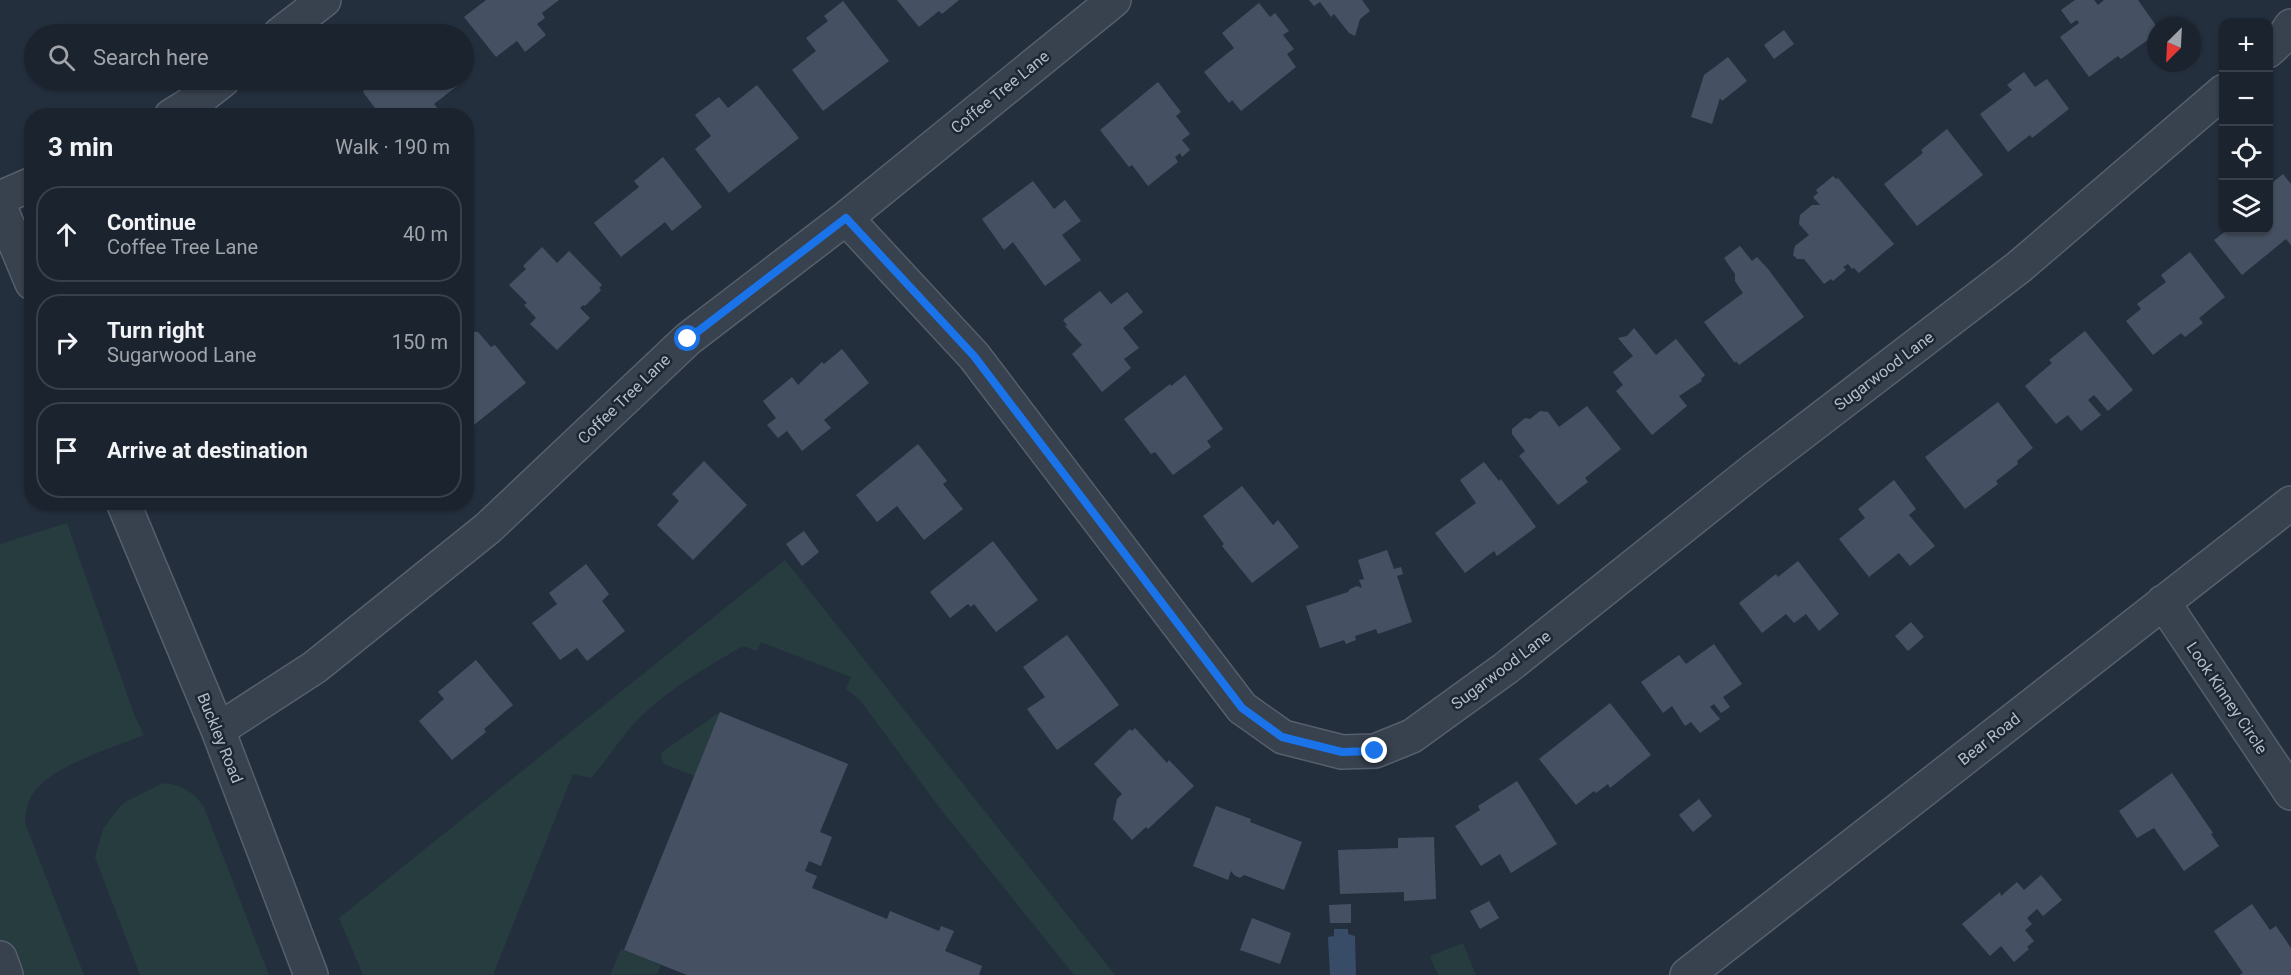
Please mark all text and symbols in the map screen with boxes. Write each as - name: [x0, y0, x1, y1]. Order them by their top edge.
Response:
- north arrow: [2147, 18, 2201, 72]
- map controls: [2219, 18, 2273, 234]
- button: +: [2219, 18, 2273, 72]
- search box: [24, 24, 474, 90]
- icon: search: [45, 41, 78, 74]
- text: Search here: [93, 45, 209, 70]
- street label: Coffee Tree Lane: [947, 47, 1053, 137]
- button: −: [2219, 72, 2273, 126]
- button: locate: [2219, 126, 2273, 180]
- text: 3 min: [48, 132, 113, 162]
- text: Walk · 190 m: [335, 135, 450, 159]
- button: layers: [2219, 180, 2273, 234]
- text: Continue: [107, 210, 196, 235]
- icon: ahead: [50, 218, 83, 251]
- text: 40 m: [403, 222, 448, 246]
- text: Coffee Tree Lane: [107, 235, 258, 259]
- text: Turn right: [107, 318, 204, 343]
- route start: [674, 325, 700, 351]
- icon: right: [50, 326, 83, 359]
- street label: Sugarwood Lane: [1831, 327, 1937, 415]
- text: 150 m: [392, 330, 448, 354]
- text: Sugarwood Lane: [107, 343, 256, 367]
- street label: Coffee Tree Lane: [574, 350, 674, 448]
- icon: arrive: [50, 434, 83, 467]
- text: Arrive at destination: [107, 438, 308, 463]
- street label: Sugarwood Lane: [1448, 626, 1554, 714]
- street label: Look Kinney Circle: [2183, 638, 2271, 758]
- street label: Buckley Road: [193, 690, 247, 786]
- street label: Bear Road: [1954, 709, 2024, 769]
- route end: [1361, 737, 1387, 763]

